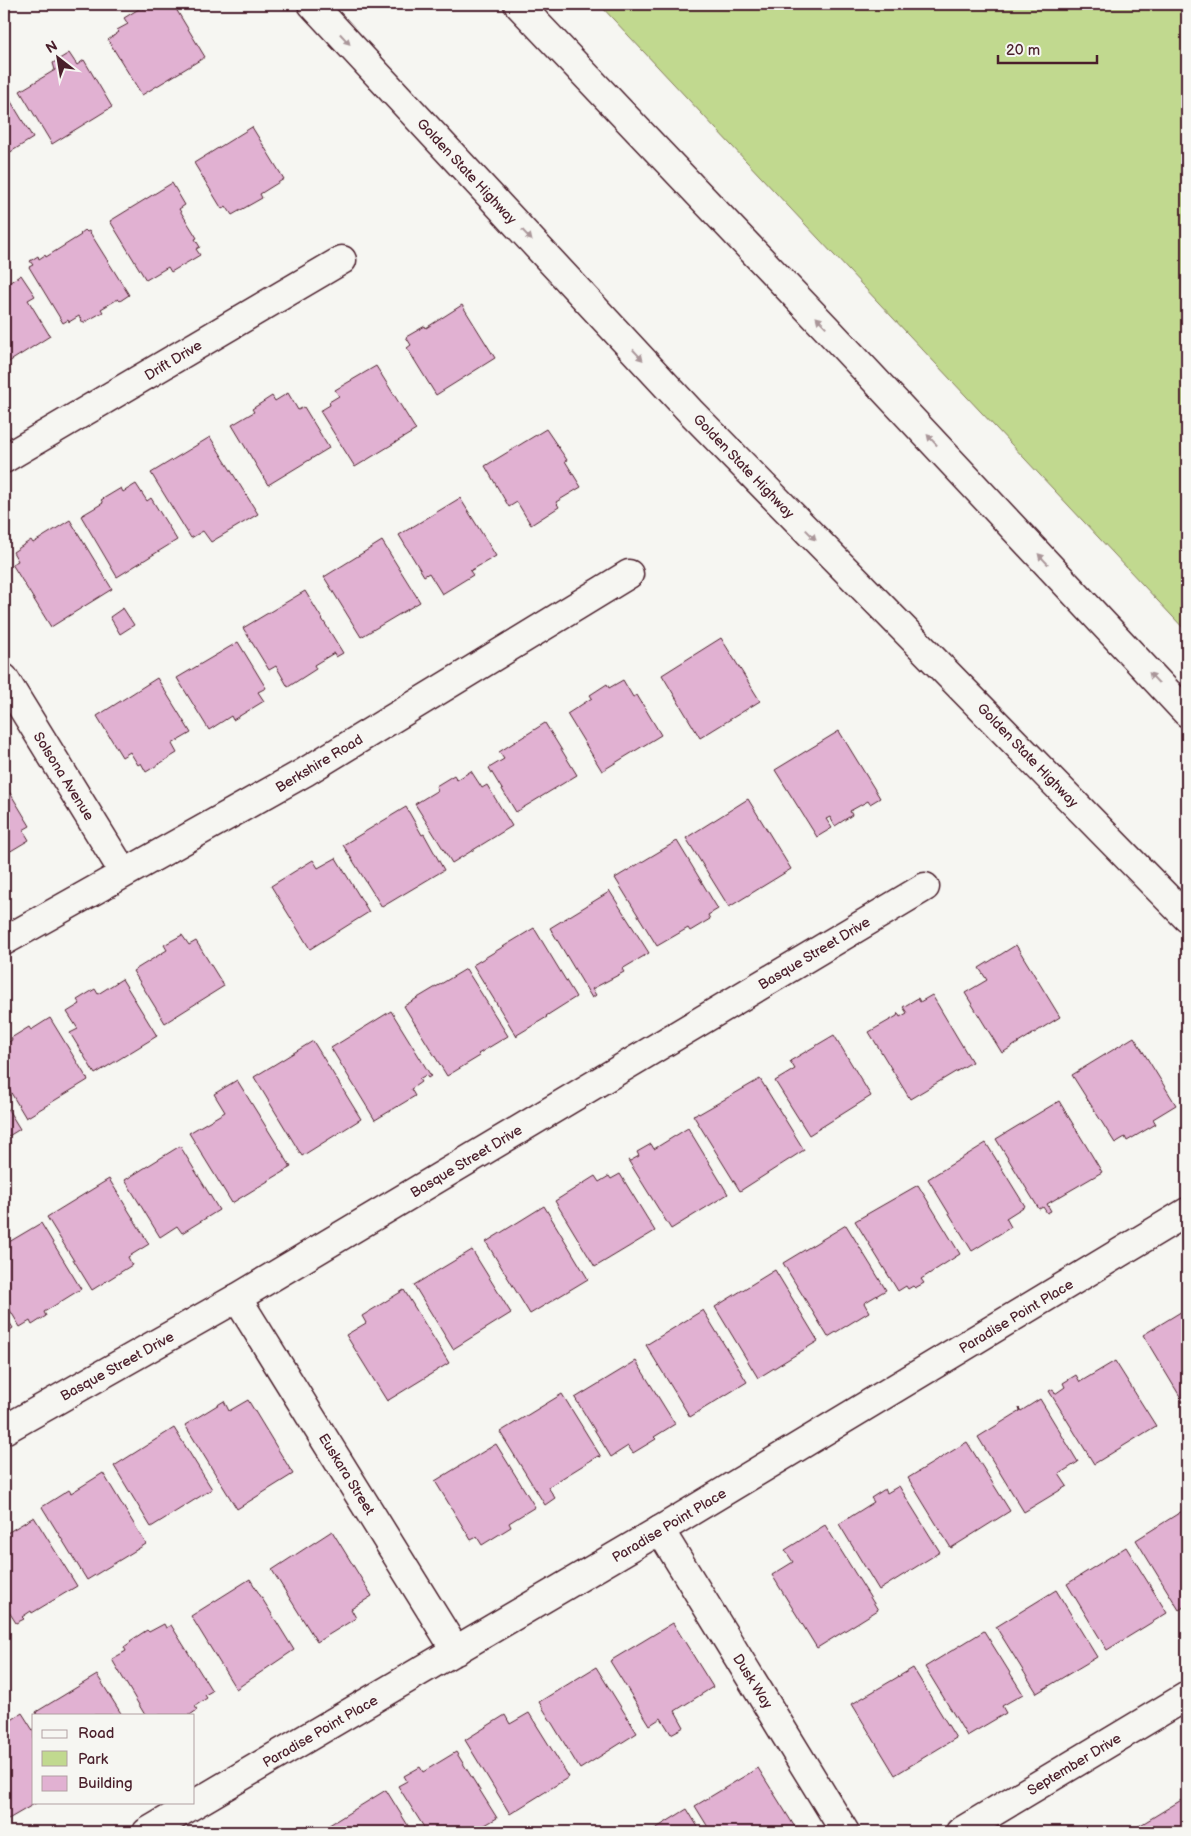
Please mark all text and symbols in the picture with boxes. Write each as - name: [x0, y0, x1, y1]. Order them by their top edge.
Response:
- north arrow: [32, 32, 82, 82]
- scale bar: [998, 32, 1097, 64]
- one-way arrow: [339, 33, 351, 45]
- text: N: [43, 37, 60, 57]
- text: 20 m: [1006, 41, 1040, 60]
- street label: Golden State Highway: [413, 115, 520, 228]
- one-way arrow: [521, 229, 533, 241]
- one-way arrow: [815, 316, 827, 328]
- street label: Drift Drive: [142, 337, 205, 384]
- one-way arrow: [632, 348, 644, 360]
- street label: Golden State Highway: [690, 411, 798, 522]
- one-way arrow: [926, 435, 938, 447]
- one-way arrow: [805, 528, 817, 540]
- one-way arrow: [1037, 553, 1049, 565]
- one-way arrow: [1148, 672, 1160, 684]
- street label: Golden State Highway: [974, 700, 1082, 811]
- street label: Solsona Avenue: [30, 729, 98, 824]
- street label: Berkshire Road: [273, 731, 366, 796]
- street label: Basque Street Drive: [755, 913, 873, 994]
- street label: Basque Street Drive: [407, 1121, 525, 1202]
- street label: Paradise Point Place: [956, 1276, 1076, 1357]
- street label: Basque Street Drive: [57, 1328, 177, 1405]
- street label: Euskara Street: [315, 1430, 379, 1519]
- street label: Paradise Point Place: [609, 1485, 729, 1566]
- street label: Dusk Way: [729, 1651, 776, 1712]
- street label: Paradise Point Place: [260, 1692, 381, 1771]
- legend: [32, 1714, 195, 1804]
- text: Road: [78, 1724, 114, 1743]
- street label: September Drive: [1024, 1730, 1124, 1799]
- text: Park: [78, 1750, 109, 1769]
- text: Building: [78, 1774, 133, 1793]

